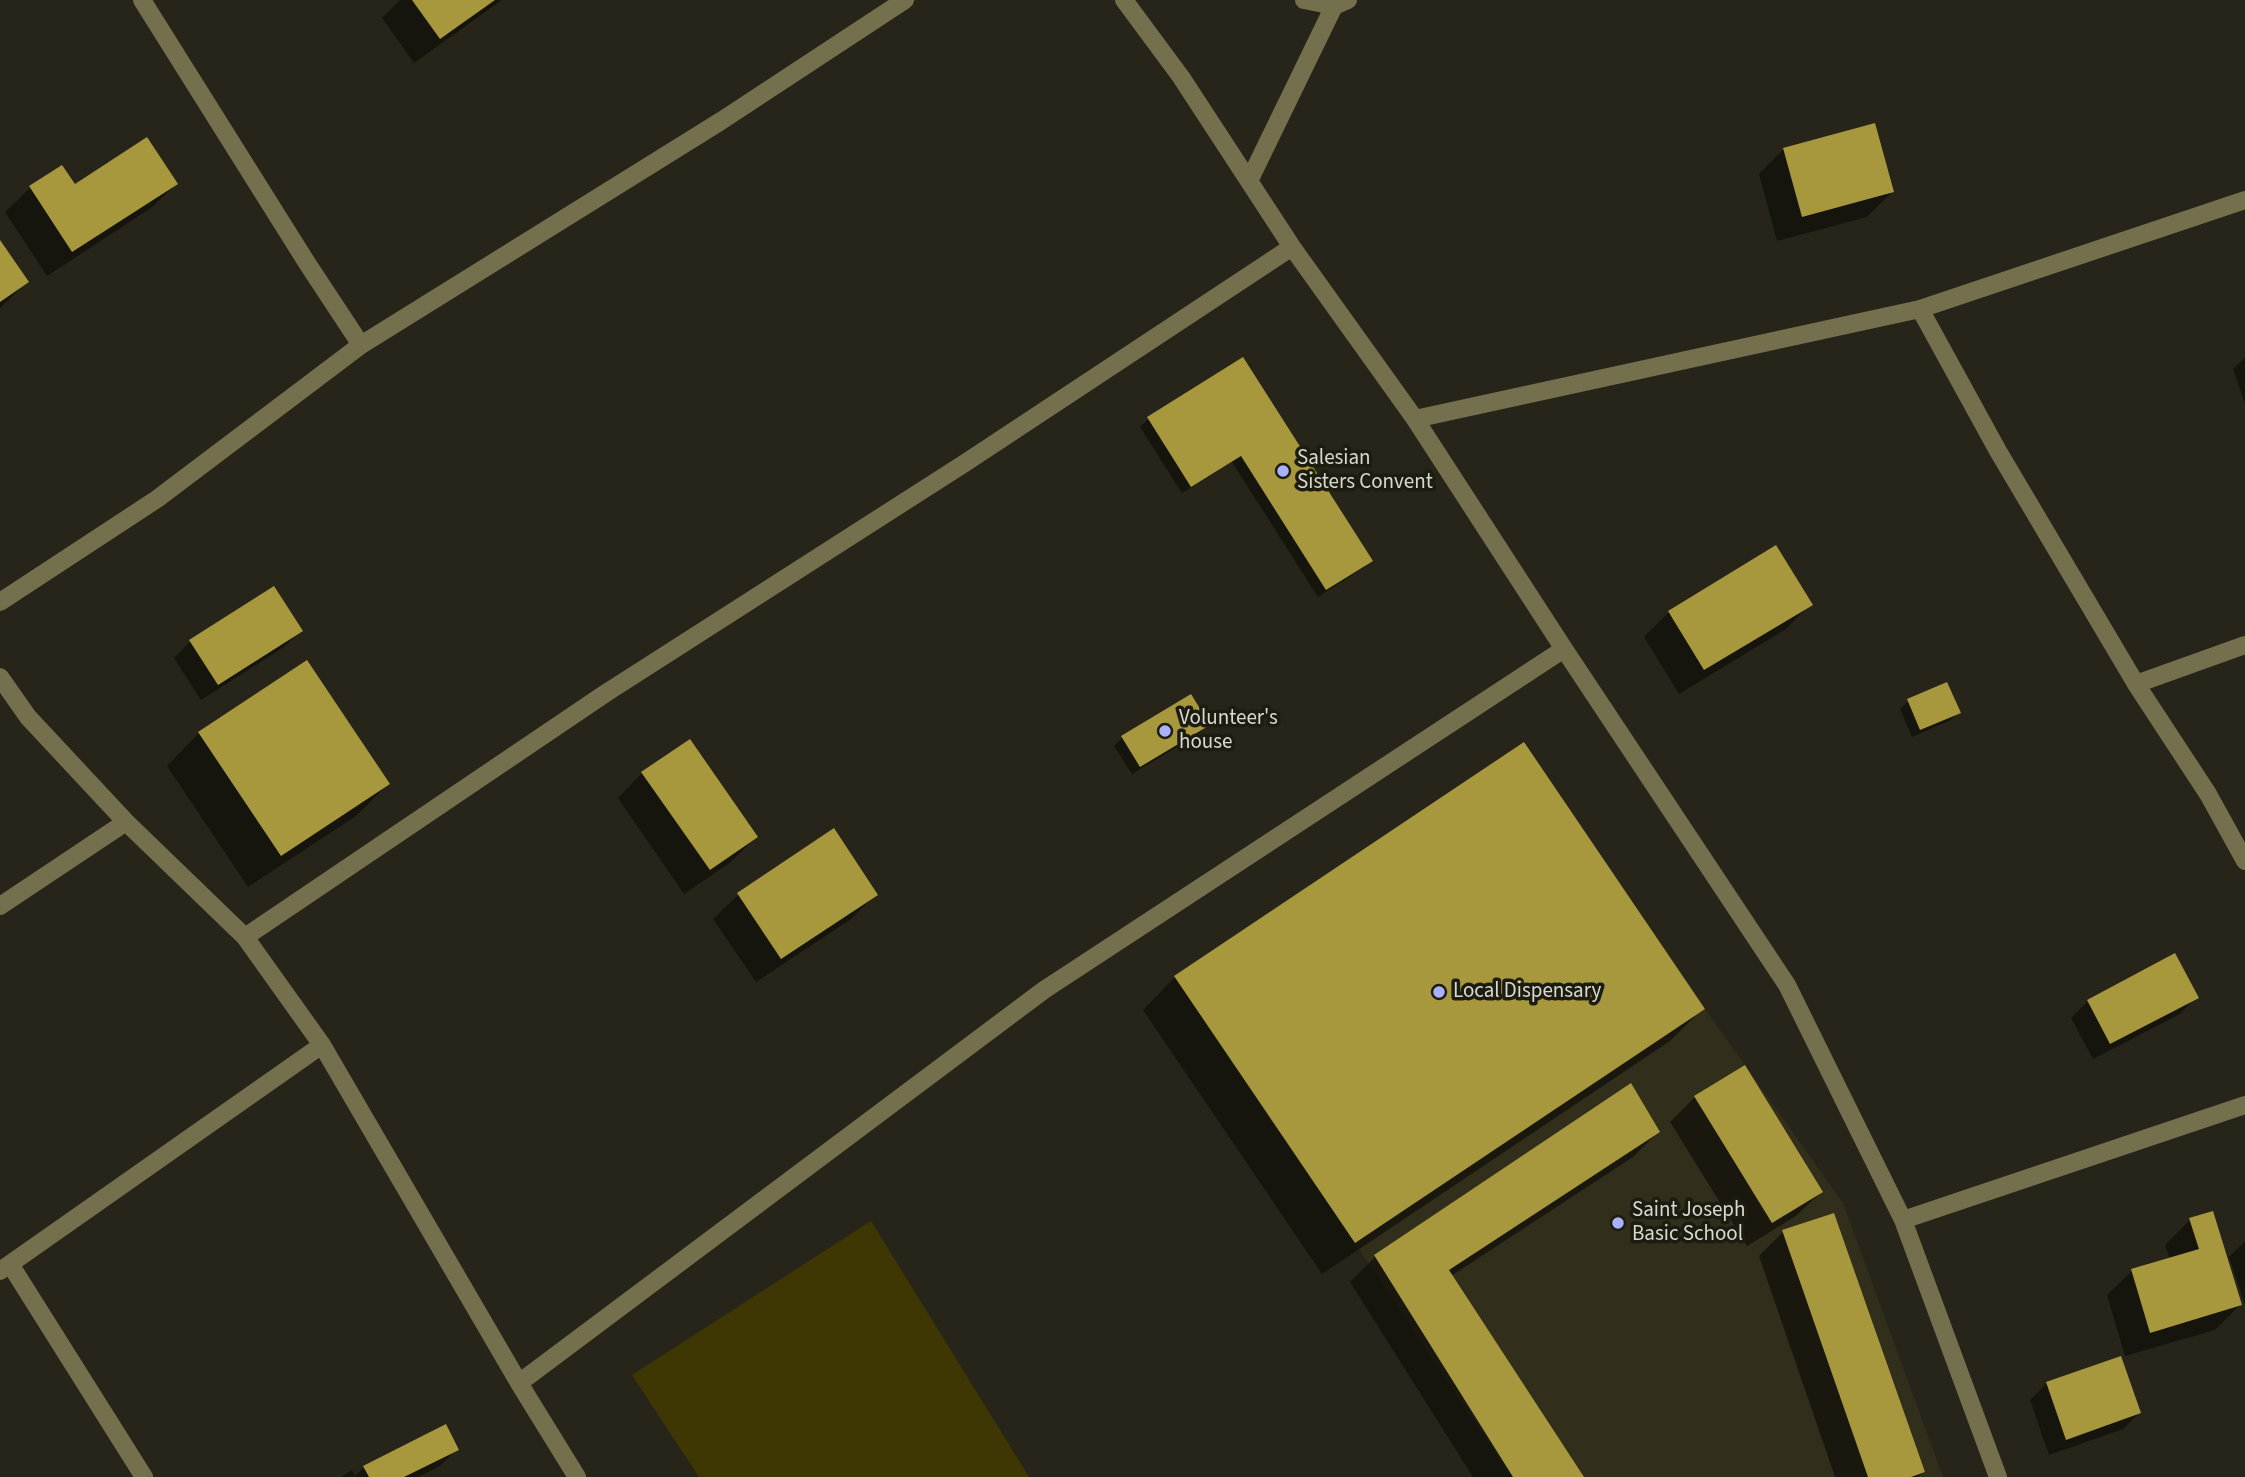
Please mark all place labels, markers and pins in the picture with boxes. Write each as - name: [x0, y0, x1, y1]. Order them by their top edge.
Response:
- place label: Salesian Sisters Convent: [1297, 446, 1433, 496]
- marker: Salesian Sisters Convent: [1275, 463, 1291, 479]
- place label: Volunteer's house: [1179, 706, 1278, 756]
- marker: Volunteer's house: [1157, 723, 1173, 739]
- place label: Local Dispensary: [1453, 979, 1601, 1005]
- marker: Local Dispensary: [1431, 984, 1447, 1000]
- place label: Saint Joseph Basic School: [1632, 1198, 1745, 1248]
- marker: Saint Joseph Basic School: [1610, 1215, 1626, 1231]

